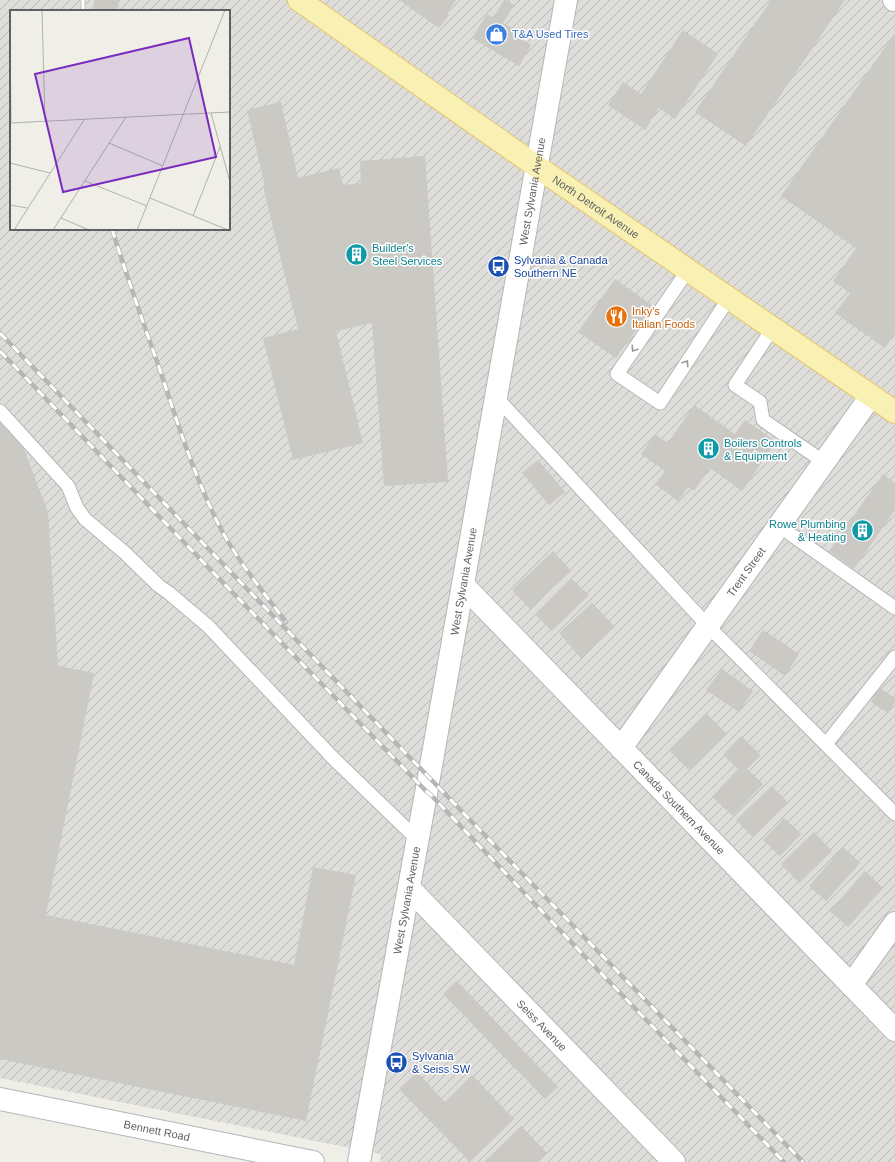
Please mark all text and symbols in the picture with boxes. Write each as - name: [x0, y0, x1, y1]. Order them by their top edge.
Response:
- inset map: [10, 10, 230, 230]
- shop icon: T&A Used Tires: [483, 21, 509, 47]
- place label: T&A Used Tires: [512, 28, 589, 40]
- street label: West Sylvania Avenue: [517, 137, 548, 246]
- street label: North Detroit Avenue: [550, 173, 641, 241]
- building icon: Builder's Steel Services: [343, 241, 369, 267]
- place label: Builder's Steel Services: [372, 242, 443, 267]
- bus stop icon: Sylvania & Canada Southern NE: [485, 253, 511, 279]
- place label: Sylvania & Canada Southern NE: [514, 254, 608, 279]
- restaurant icon: Inky's Italian Foods: [603, 304, 629, 330]
- place label: Inky's Italian Foods: [632, 305, 695, 330]
- one-way arrow: [631, 345, 639, 352]
- one-way arrow: [682, 360, 689, 367]
- building icon: Boilers Controls & Equipment: [695, 436, 721, 462]
- place label: Boilers Controls & Equipment: [724, 437, 802, 462]
- building icon: Rowe Plumbing & Heating: [849, 517, 875, 543]
- place label: Rowe Plumbing & Heating: [769, 518, 846, 543]
- street label: West Sylvania Avenue: [448, 527, 479, 636]
- street label: Trent Street: [724, 545, 768, 599]
- street label: Canada Southern Avenue: [631, 758, 727, 857]
- street label: West Sylvania Avenue: [391, 846, 422, 955]
- street label: Seiss Avenue: [514, 997, 569, 1053]
- bus stop icon: Sylvania & Seiss SW: [384, 1049, 410, 1075]
- place label: Sylvania & Seiss SW: [412, 1050, 471, 1075]
- street label: Bennett Road: [123, 1118, 191, 1143]

